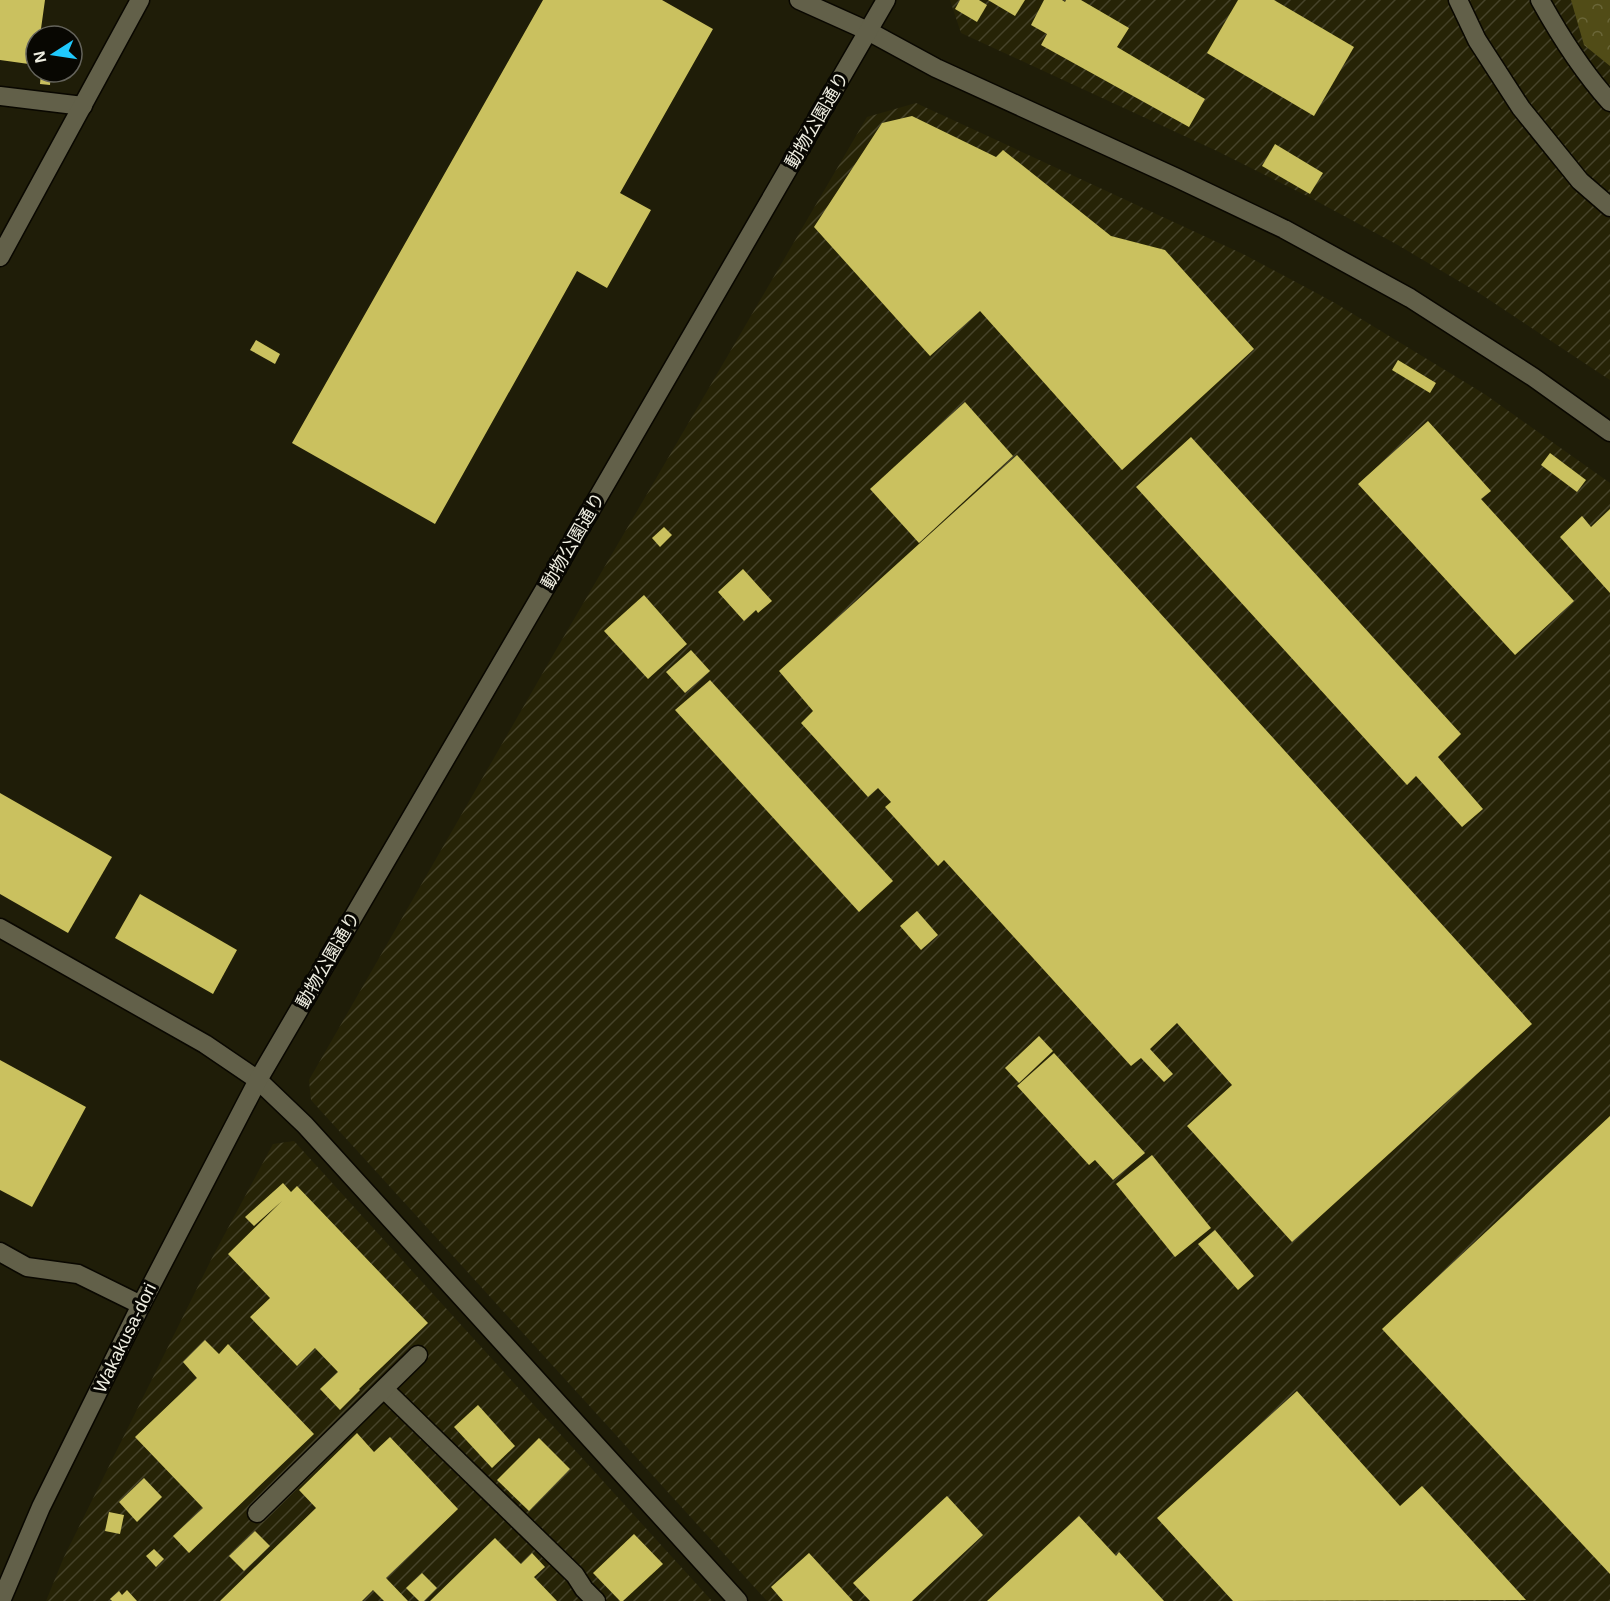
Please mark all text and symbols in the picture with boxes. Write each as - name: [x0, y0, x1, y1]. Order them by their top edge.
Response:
- north arrow: [24, 24, 84, 84]
- text: N: [30, 50, 49, 64]
- street label: 動物公園通り: [781, 68, 853, 172]
- street label: 動物公園通り: [537, 489, 609, 593]
- street label: 動物公園通り: [292, 908, 364, 1012]
- street label: Wakakusa-dori: [90, 1280, 160, 1396]

